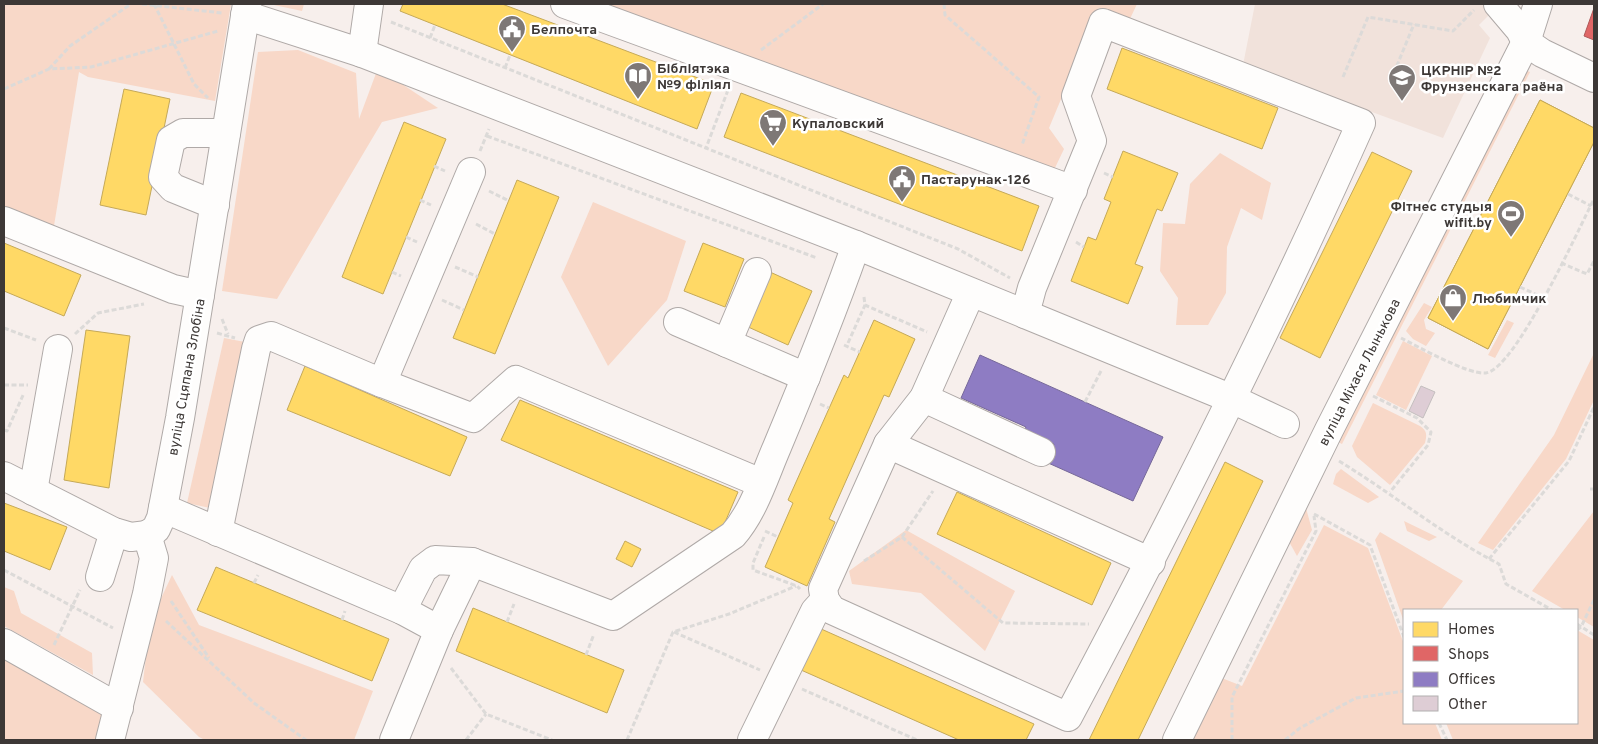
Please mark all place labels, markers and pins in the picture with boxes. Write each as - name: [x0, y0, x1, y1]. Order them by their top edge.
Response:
- public building icon: Белпочта: [497, 14, 527, 53]
- place label: Белпочта: [531, 22, 597, 39]
- library icon: Бібліятэка №9 філіял: [623, 61, 653, 100]
- place label: Бібліятэка №9 філіял: [657, 61, 731, 94]
- school or university icon: ЦКРНіР №2 Фрунзенскага раёна: [1387, 63, 1417, 102]
- place label: ЦКРНіР №2 Фрунзенскага раёна: [1421, 63, 1563, 96]
- supermarket icon: Купаловский: [758, 108, 788, 147]
- place label: Купаловский: [792, 116, 884, 133]
- public building icon: Пастарунак-126: [887, 164, 917, 203]
- place label: Пастарунак-126: [921, 172, 1031, 189]
- place label: Фітнес студыя wifit.by: [1391, 199, 1492, 232]
- sports icon: Фітнес студыя wifit.by: [1496, 199, 1526, 238]
- shop icon: Любимчик: [1438, 283, 1468, 322]
- place label: Любимчик: [1472, 291, 1547, 308]

